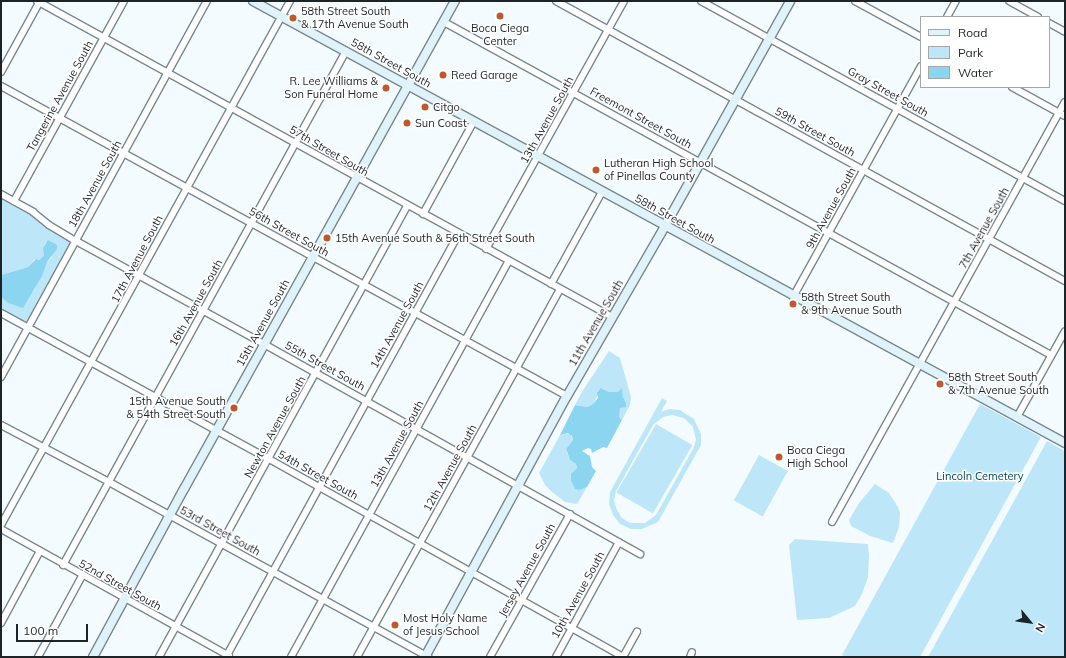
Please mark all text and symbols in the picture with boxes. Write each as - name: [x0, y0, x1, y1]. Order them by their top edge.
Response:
- place label: 58th Street South & 17th Avenue South: [301, 5, 409, 31]
- marker: Boca Ciega Center: [495, 11, 505, 21]
- marker: 58th Street South & 17th Avenue South: [288, 13, 298, 23]
- legend: [920, 16, 1050, 88]
- place label: Boca Ciega Center: [471, 22, 529, 48]
- text: Road: [958, 25, 987, 40]
- street label: 58th Street South: [349, 36, 433, 90]
- street label: Tangerine Avenue South: [24, 38, 96, 154]
- text: Park: [958, 45, 983, 60]
- street label: Gray Street South: [845, 64, 931, 120]
- text: Water: [958, 65, 993, 80]
- place label: Reed Garage: [451, 68, 518, 82]
- marker: Reed Garage: [438, 70, 448, 80]
- street label: 13th Avenue South: [518, 74, 576, 166]
- place label: R. Lee Williams & Son Funeral Home: [284, 75, 378, 101]
- marker: R. Lee Williams & Son Funeral Home: [381, 83, 391, 93]
- street label: Freemont Street South: [588, 85, 694, 151]
- place label: Citgo: [433, 100, 460, 114]
- marker: Citgo: [420, 102, 430, 112]
- street label: 59th Street South: [773, 105, 857, 159]
- place label: Sun Coast: [415, 116, 467, 130]
- marker: Sun Coast: [402, 118, 412, 128]
- street label: 57th Street South: [287, 123, 371, 179]
- street label: 18th Avenue South: [66, 138, 124, 230]
- place label: Lutheran High School of Pinellas County: [604, 157, 713, 183]
- marker: Lutheran High School of Pinellas County: [591, 165, 601, 175]
- street label: 9th Avenue South: [803, 165, 859, 251]
- street label: 7th Avenue South: [956, 185, 1012, 271]
- street label: 58th Street South: [633, 192, 717, 246]
- street label: 56th Street South: [247, 205, 331, 259]
- street label: 17th Avenue South: [108, 213, 166, 305]
- place label: 15th Avenue South & 56th Street South: [335, 231, 535, 245]
- marker: 15th Avenue South & 56th Street South: [322, 233, 332, 243]
- street label: 16th Avenue South: [167, 257, 225, 349]
- street label: 15th Avenue South: [234, 277, 292, 369]
- street label: 11th Avenue South: [566, 278, 626, 368]
- street label: 14th Avenue South: [368, 279, 426, 371]
- place label: 58th Street South & 9th Avenue South: [801, 291, 902, 317]
- marker: 58th Street South & 9th Avenue South: [788, 299, 798, 309]
- street label: 55th Street South: [283, 339, 367, 393]
- place label: 58th Street South & 7th Avenue South: [948, 371, 1049, 397]
- street label: Newton Avenue South: [242, 374, 308, 480]
- marker: 58th Street South & 7th Avenue South: [935, 379, 945, 389]
- place label: 15th Avenue South & 54th Street South: [126, 395, 226, 421]
- street label: 13th Avenue South: [368, 398, 426, 490]
- marker: 15th Avenue South & 54th Street South: [229, 403, 239, 413]
- street label: 12th Avenue South: [421, 422, 479, 514]
- place label: Boca Ciega High School: [787, 444, 848, 470]
- street label: 54th Street South: [276, 448, 360, 502]
- marker: Boca Ciega High School: [774, 452, 784, 462]
- park label: Lincoln Cemetery: [936, 469, 1024, 483]
- street label: 53rd Street South: [178, 503, 262, 559]
- street label: Jersey Avenue South: [496, 521, 558, 619]
- street label: 10th Avenue South: [549, 549, 607, 641]
- street label: 52nd Street South: [76, 557, 164, 613]
- north arrow: [1010, 602, 1050, 642]
- place label: Most Holy Name of Jesus School: [403, 612, 487, 638]
- scale bar: [18, 616, 90, 642]
- marker: Most Holy Name of Jesus School: [390, 620, 400, 630]
- text: N: [1032, 621, 1049, 635]
- text: 100 m: [23, 623, 58, 638]

